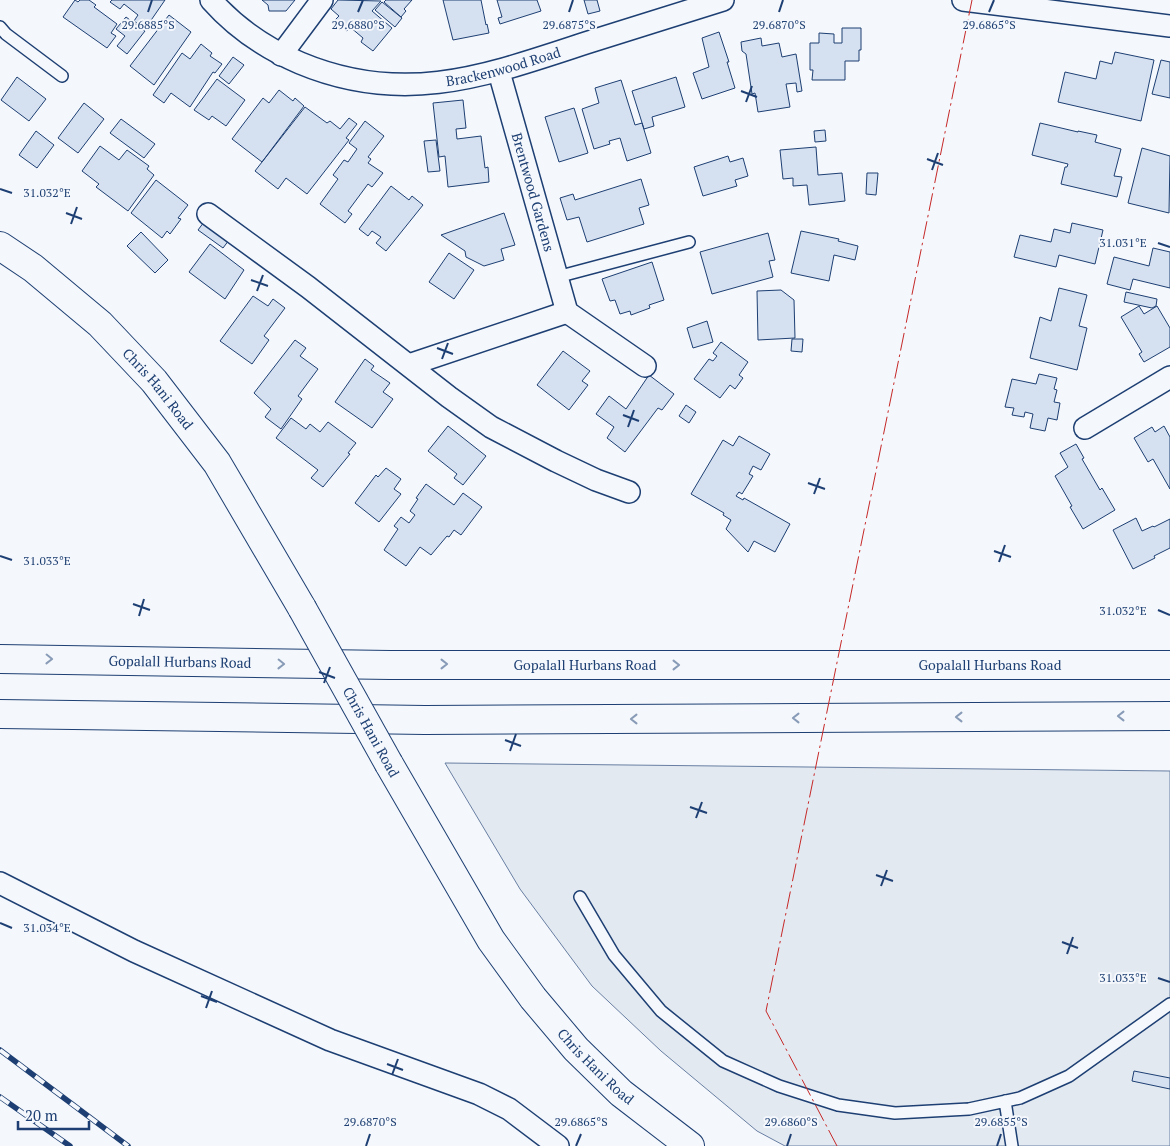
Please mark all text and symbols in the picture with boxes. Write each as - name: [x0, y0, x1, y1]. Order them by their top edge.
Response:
- text: 29.6885°S: [121, 17, 175, 32]
- text: 29.6880°S: [331, 17, 385, 32]
- text: 29.6875°S: [542, 17, 596, 32]
- text: 29.6870°S: [752, 17, 806, 32]
- text: 29.6865°S: [962, 17, 1016, 32]
- street label: Brackenwood Road: [445, 42, 563, 90]
- street label: Brentwood Gardens: [508, 131, 559, 254]
- text: 31.032°E: [23, 185, 71, 200]
- text: 31.031°E: [1099, 235, 1147, 250]
- street label: Chris Hani Road: [119, 344, 198, 433]
- text: 31.033°E: [23, 553, 71, 568]
- text: 31.032°E: [1099, 603, 1147, 618]
- street label: Gopalall Hurbans Road: [108, 651, 252, 672]
- one-way arrow: [45, 654, 53, 665]
- street label: Gopalall Hurbans Road: [513, 655, 657, 674]
- street label: Gopalall Hurbans Road: [918, 655, 1062, 674]
- one-way arrow: [277, 658, 285, 669]
- one-way arrow: [440, 659, 448, 669]
- one-way arrow: [672, 659, 680, 670]
- street label: Chris Hani Road: [339, 683, 404, 781]
- one-way arrow: [1117, 711, 1125, 721]
- one-way arrow: [955, 712, 962, 722]
- one-way arrow: [630, 713, 638, 724]
- one-way arrow: [792, 713, 800, 723]
- text: 31.034°E: [23, 920, 71, 935]
- text: 31.033°E: [1099, 970, 1147, 985]
- street label: Chris Hani Road: [554, 1024, 638, 1109]
- scale bar: [18, 1098, 89, 1130]
- text: 20 m: [25, 1105, 58, 1125]
- text: 29.6870°S: [343, 1114, 397, 1129]
- text: 29.6865°S: [554, 1114, 608, 1129]
- text: 29.6860°S: [764, 1114, 818, 1129]
- text: 29.6855°S: [974, 1114, 1028, 1129]

